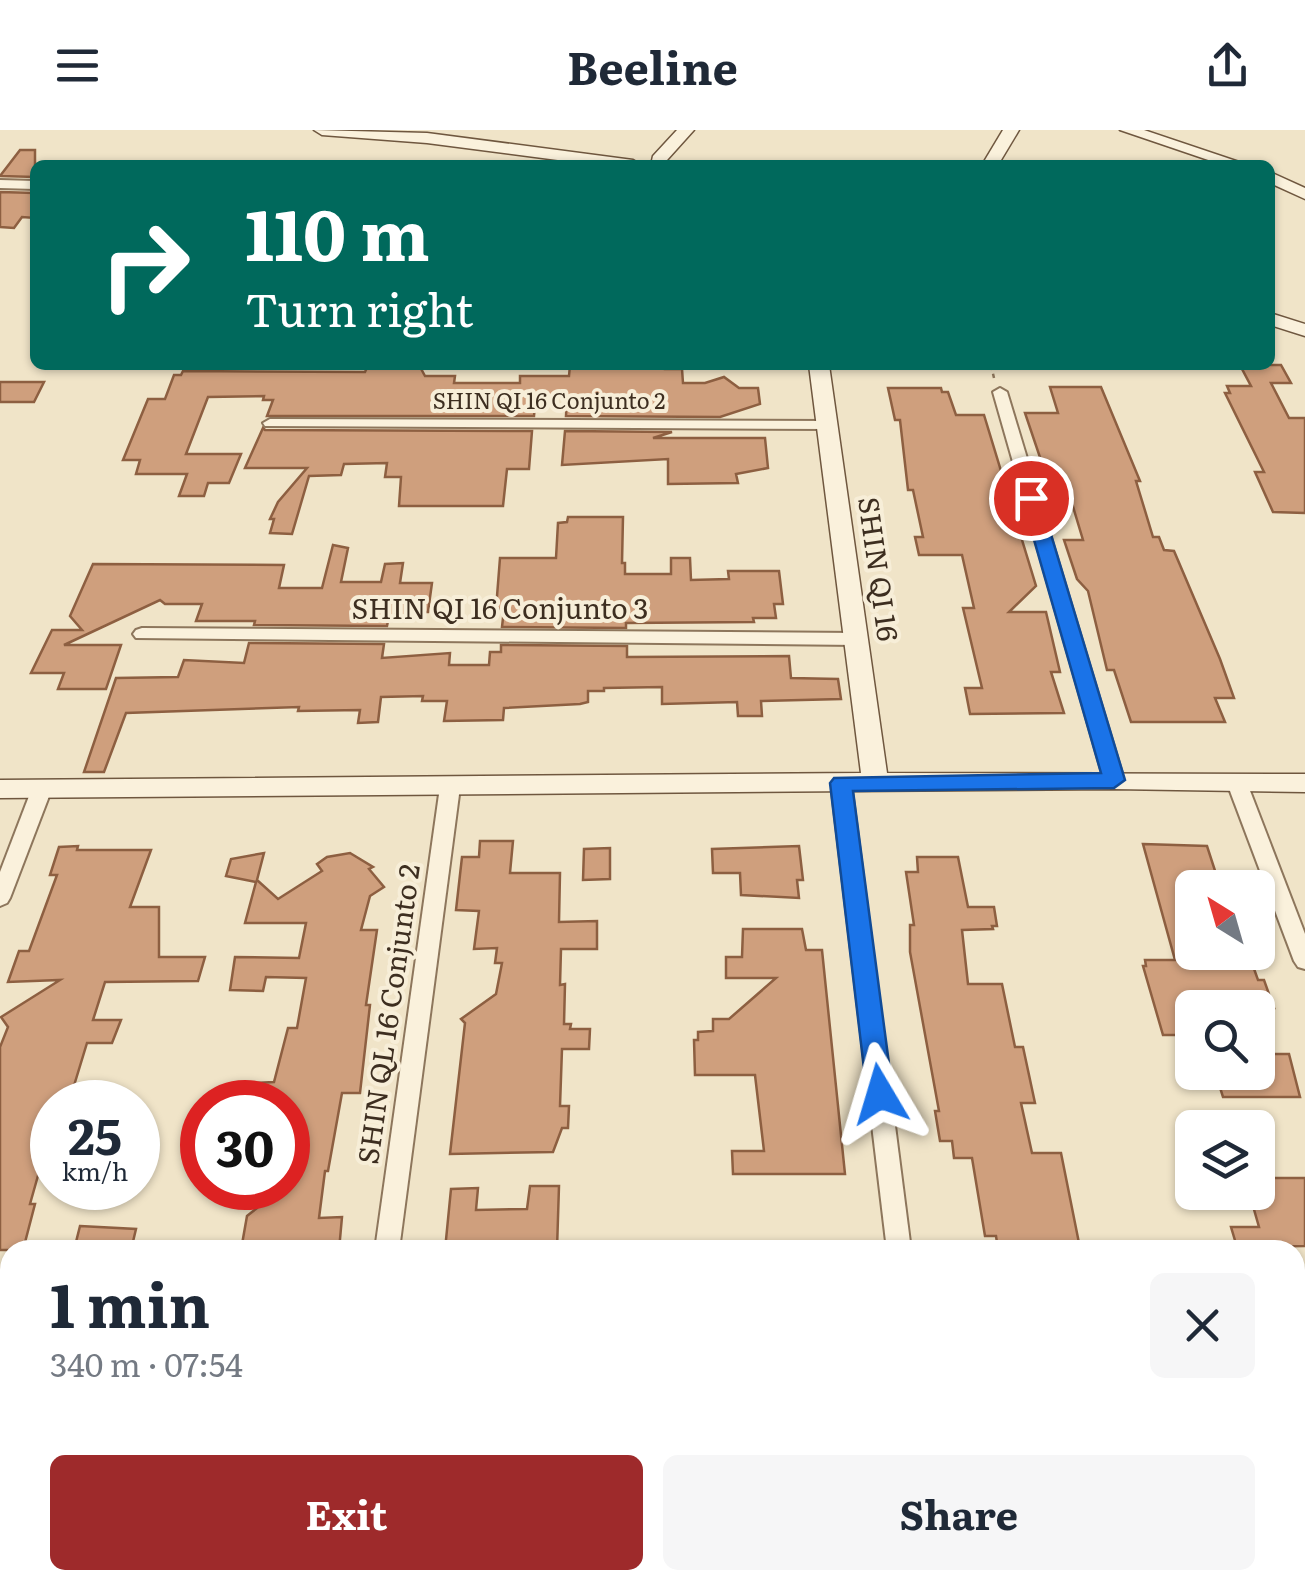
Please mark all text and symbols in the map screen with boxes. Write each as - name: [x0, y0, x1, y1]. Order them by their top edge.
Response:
- text: Beeline: [567, 32, 738, 99]
- icon: menu: [50, 38, 105, 93]
- icon: share: [1200, 38, 1255, 93]
- text: 110 m: [245, 179, 430, 283]
- icon: right: [80, 200, 210, 330]
- text: Turn right: [245, 274, 473, 341]
- street label: SHIN QI 16 Conjunto 2: [433, 383, 665, 416]
- pin: [989, 456, 1074, 541]
- icon: arrive: [1004, 471, 1059, 526]
- street label: SHIN QI 16: [849, 494, 911, 644]
- street label: SHIN QI 16 Conjunto 3: [351, 586, 649, 628]
- street label: SHIN QL 16 Conjunto 2: [345, 861, 429, 1166]
- north arrow: [1175, 870, 1275, 970]
- map controls: [1175, 870, 1275, 1210]
- button: search: [1175, 990, 1275, 1090]
- position arrow: [828, 1042, 932, 1146]
- speed limit sign: 30: [180, 1080, 310, 1210]
- text: 25: [68, 1096, 122, 1170]
- button: layers: [1175, 1110, 1275, 1210]
- text: km/h: [62, 1152, 128, 1189]
- text: 1 min: [50, 1257, 210, 1346]
- button: close: [1150, 1273, 1255, 1378]
- text: 340 m · 07:54: [50, 1339, 243, 1387]
- button: Exit: [50, 1455, 643, 1570]
- button: Share: [663, 1455, 1255, 1570]

